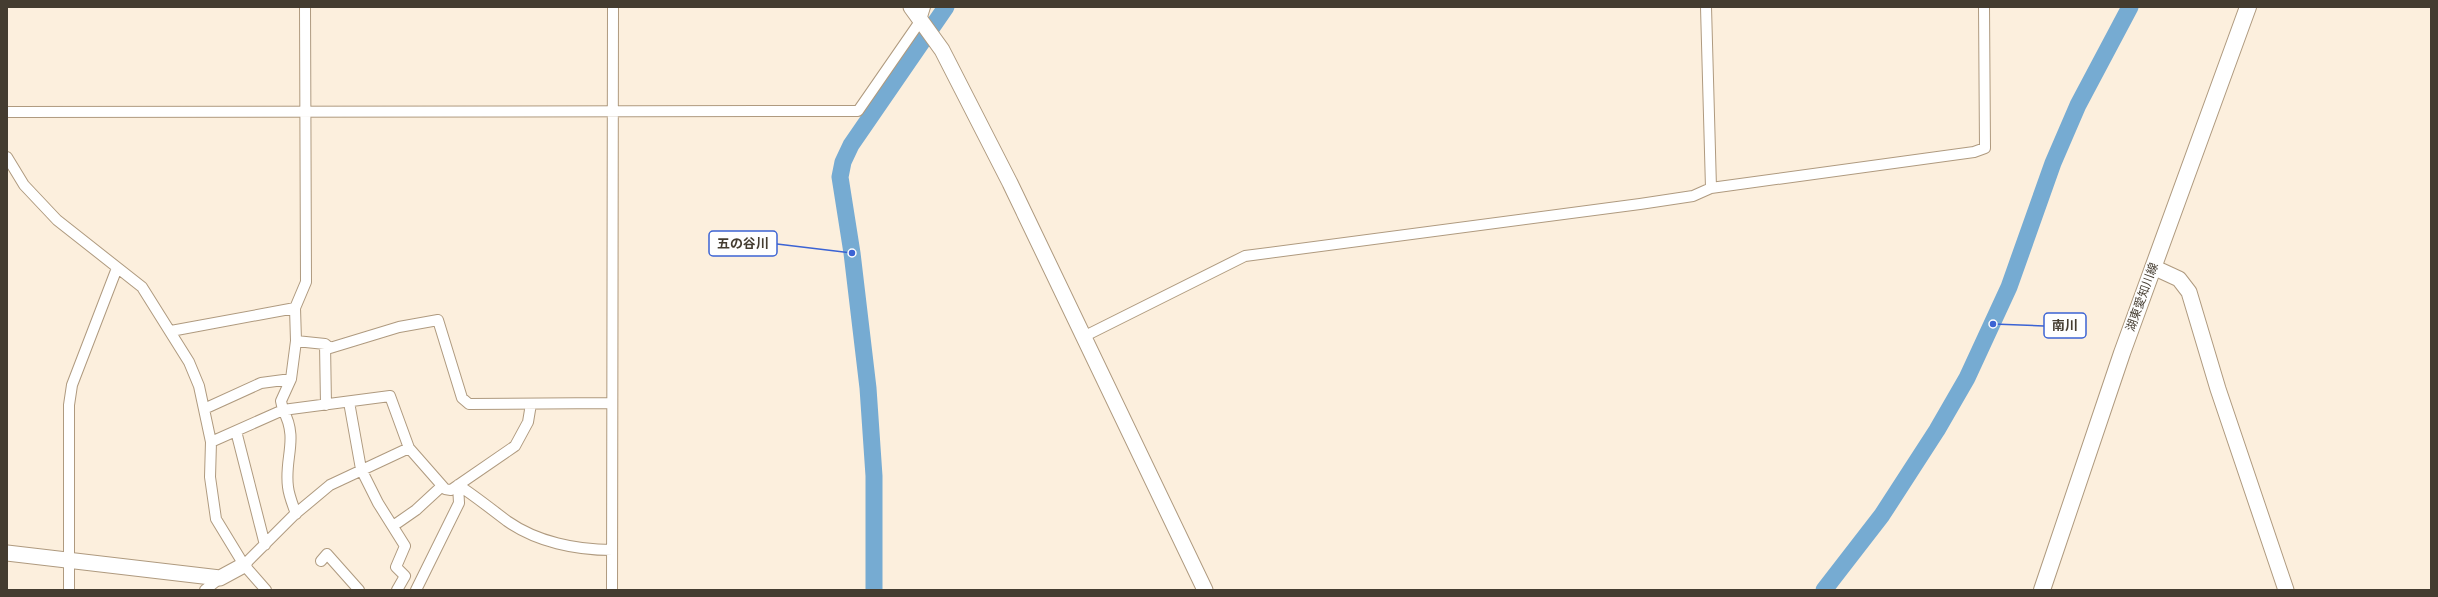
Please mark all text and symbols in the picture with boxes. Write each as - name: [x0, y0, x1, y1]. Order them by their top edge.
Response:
- callout: 五の谷川: [709, 231, 777, 256]
- text: 五の谷川: [717, 236, 769, 251]
- street label: 湖東愛知川線: [2123, 261, 2161, 333]
- callout: 南川: [2044, 313, 2086, 338]
- text: 南川: [2052, 318, 2078, 333]

